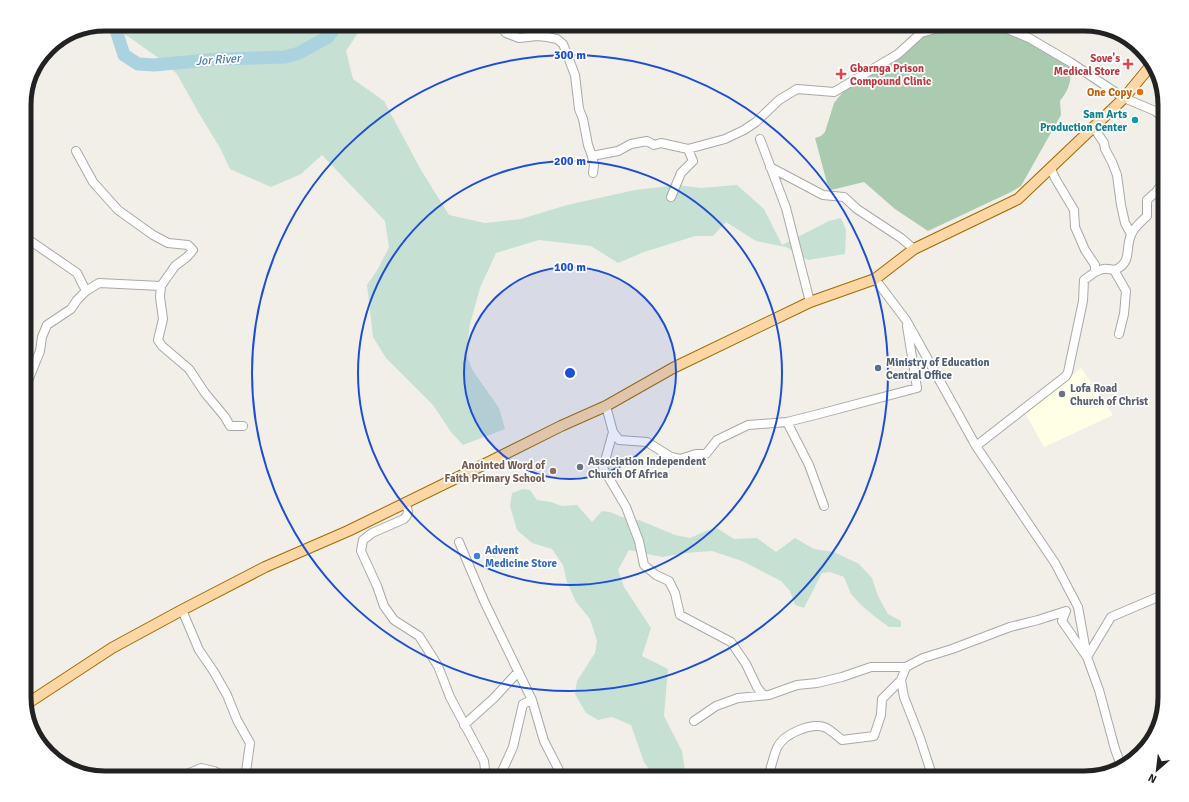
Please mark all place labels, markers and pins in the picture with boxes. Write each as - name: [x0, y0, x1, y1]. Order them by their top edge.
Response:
- place label: Sove's Medical Store: [1054, 52, 1121, 78]
- marker: Sove's Medical Store: [1123, 59, 1133, 69]
- place label: Gbarnga Prison Compound Clinic: [850, 62, 931, 88]
- marker: Gbarnga Prison Compound Clinic: [835, 68, 847, 80]
- place label: One Copy: [1087, 86, 1133, 99]
- marker: One Copy: [1135, 87, 1145, 97]
- place label: Sam Arts Production Center: [1040, 108, 1128, 134]
- marker: Sam Arts Production Center: [1130, 115, 1140, 125]
- place label: Ministry of Education Central Office: [886, 356, 990, 382]
- marker: Ministry of Education Central Office: [873, 363, 883, 373]
- centre of rings: [563, 366, 577, 380]
- place label: Lofa Road Church of Christ: [1070, 382, 1148, 408]
- marker: Lofa Road Church of Christ: [1057, 389, 1067, 399]
- place label: Association Independent Church Of Africa: [588, 455, 706, 481]
- place label: Anointed Word of Faith Primary School: [445, 459, 546, 485]
- marker: Association Independent Church Of Africa: [575, 462, 585, 472]
- marker: Anointed Word of Faith Primary School: [548, 466, 558, 476]
- place label: Advent Medicine Store: [485, 544, 557, 570]
- marker: Advent Medicine Store: [472, 551, 482, 561]

